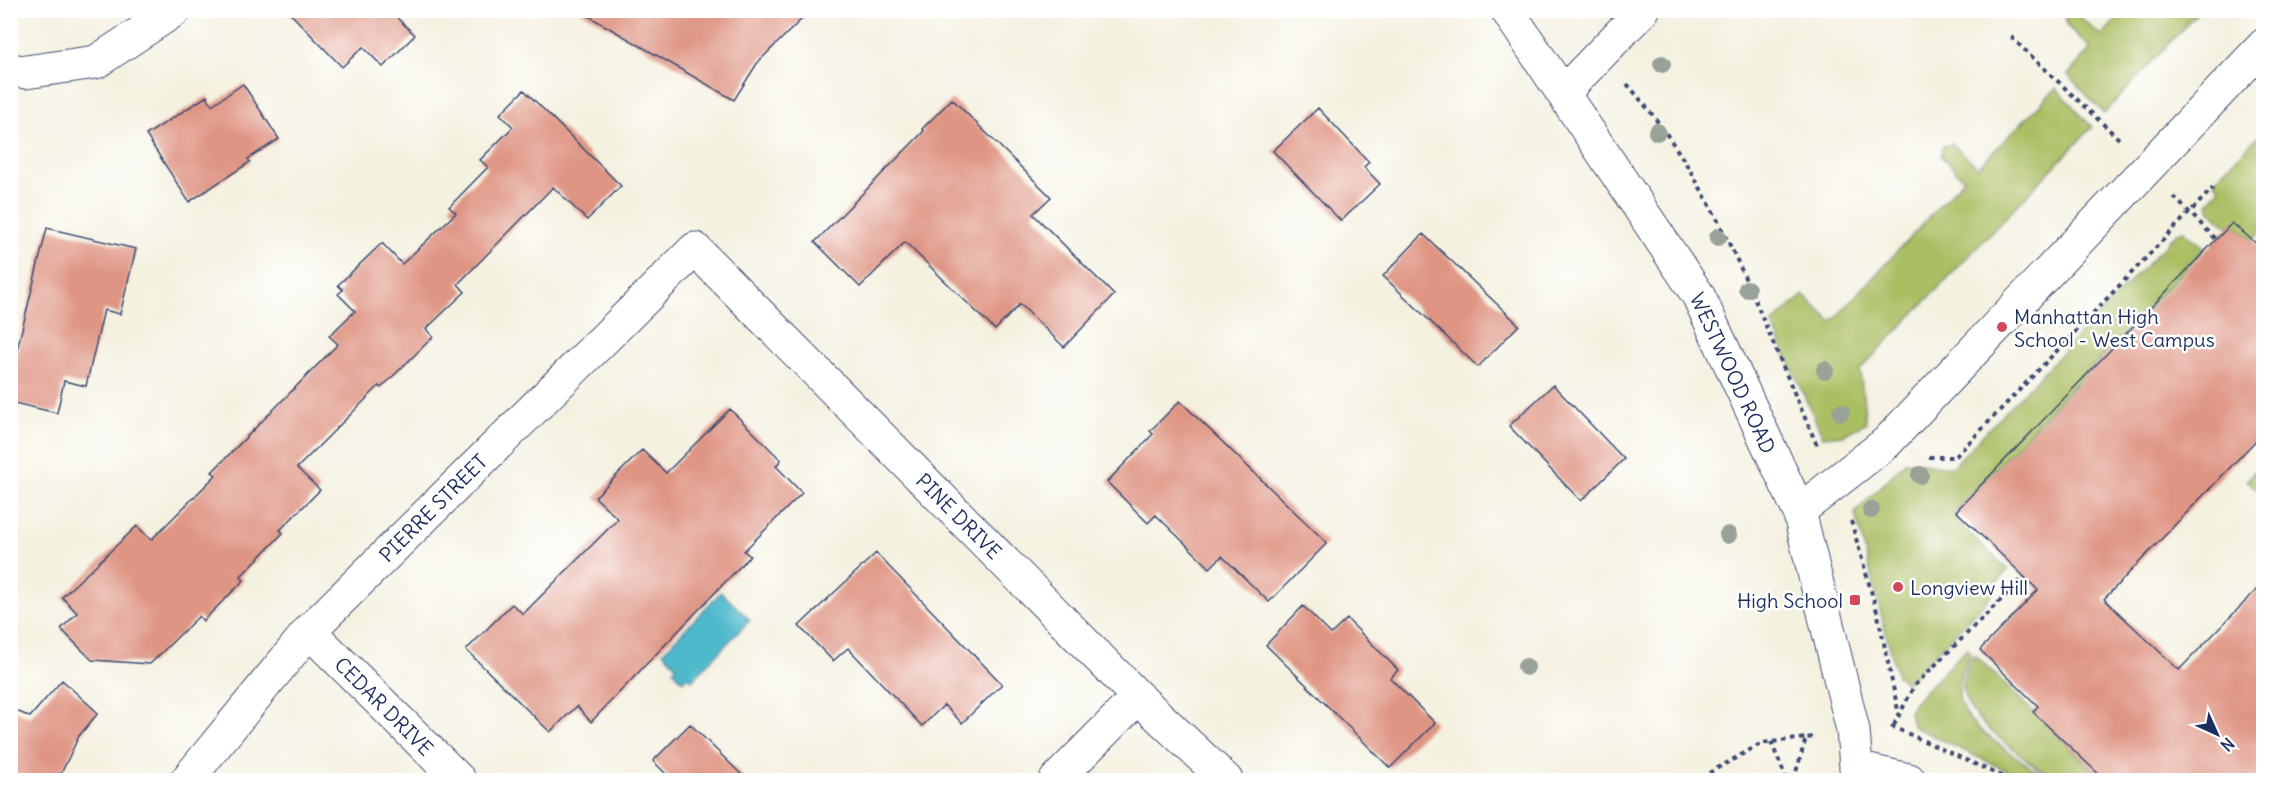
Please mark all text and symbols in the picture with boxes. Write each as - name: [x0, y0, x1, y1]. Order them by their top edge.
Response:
- street label: WESTWOOD ROAD: [1685, 289, 1781, 457]
- place label: Manhattan High School - West Campus: [2014, 304, 2215, 352]
- marker: Manhattan High School - West Campus: [1995, 320, 2009, 334]
- street label: PIERRE STREET: [374, 449, 492, 567]
- street label: PINE DRIVE: [911, 468, 1007, 564]
- place label: Longview Hill: [1910, 575, 2028, 600]
- marker: Longview Hill: [1891, 580, 1905, 594]
- place label: High School: [1737, 588, 1843, 613]
- marker: High School: [1848, 593, 1862, 607]
- street label: CEDAR DRIVE: [330, 652, 438, 760]
- north arrow: [2187, 704, 2247, 764]
- text: N: [2217, 734, 2239, 756]

